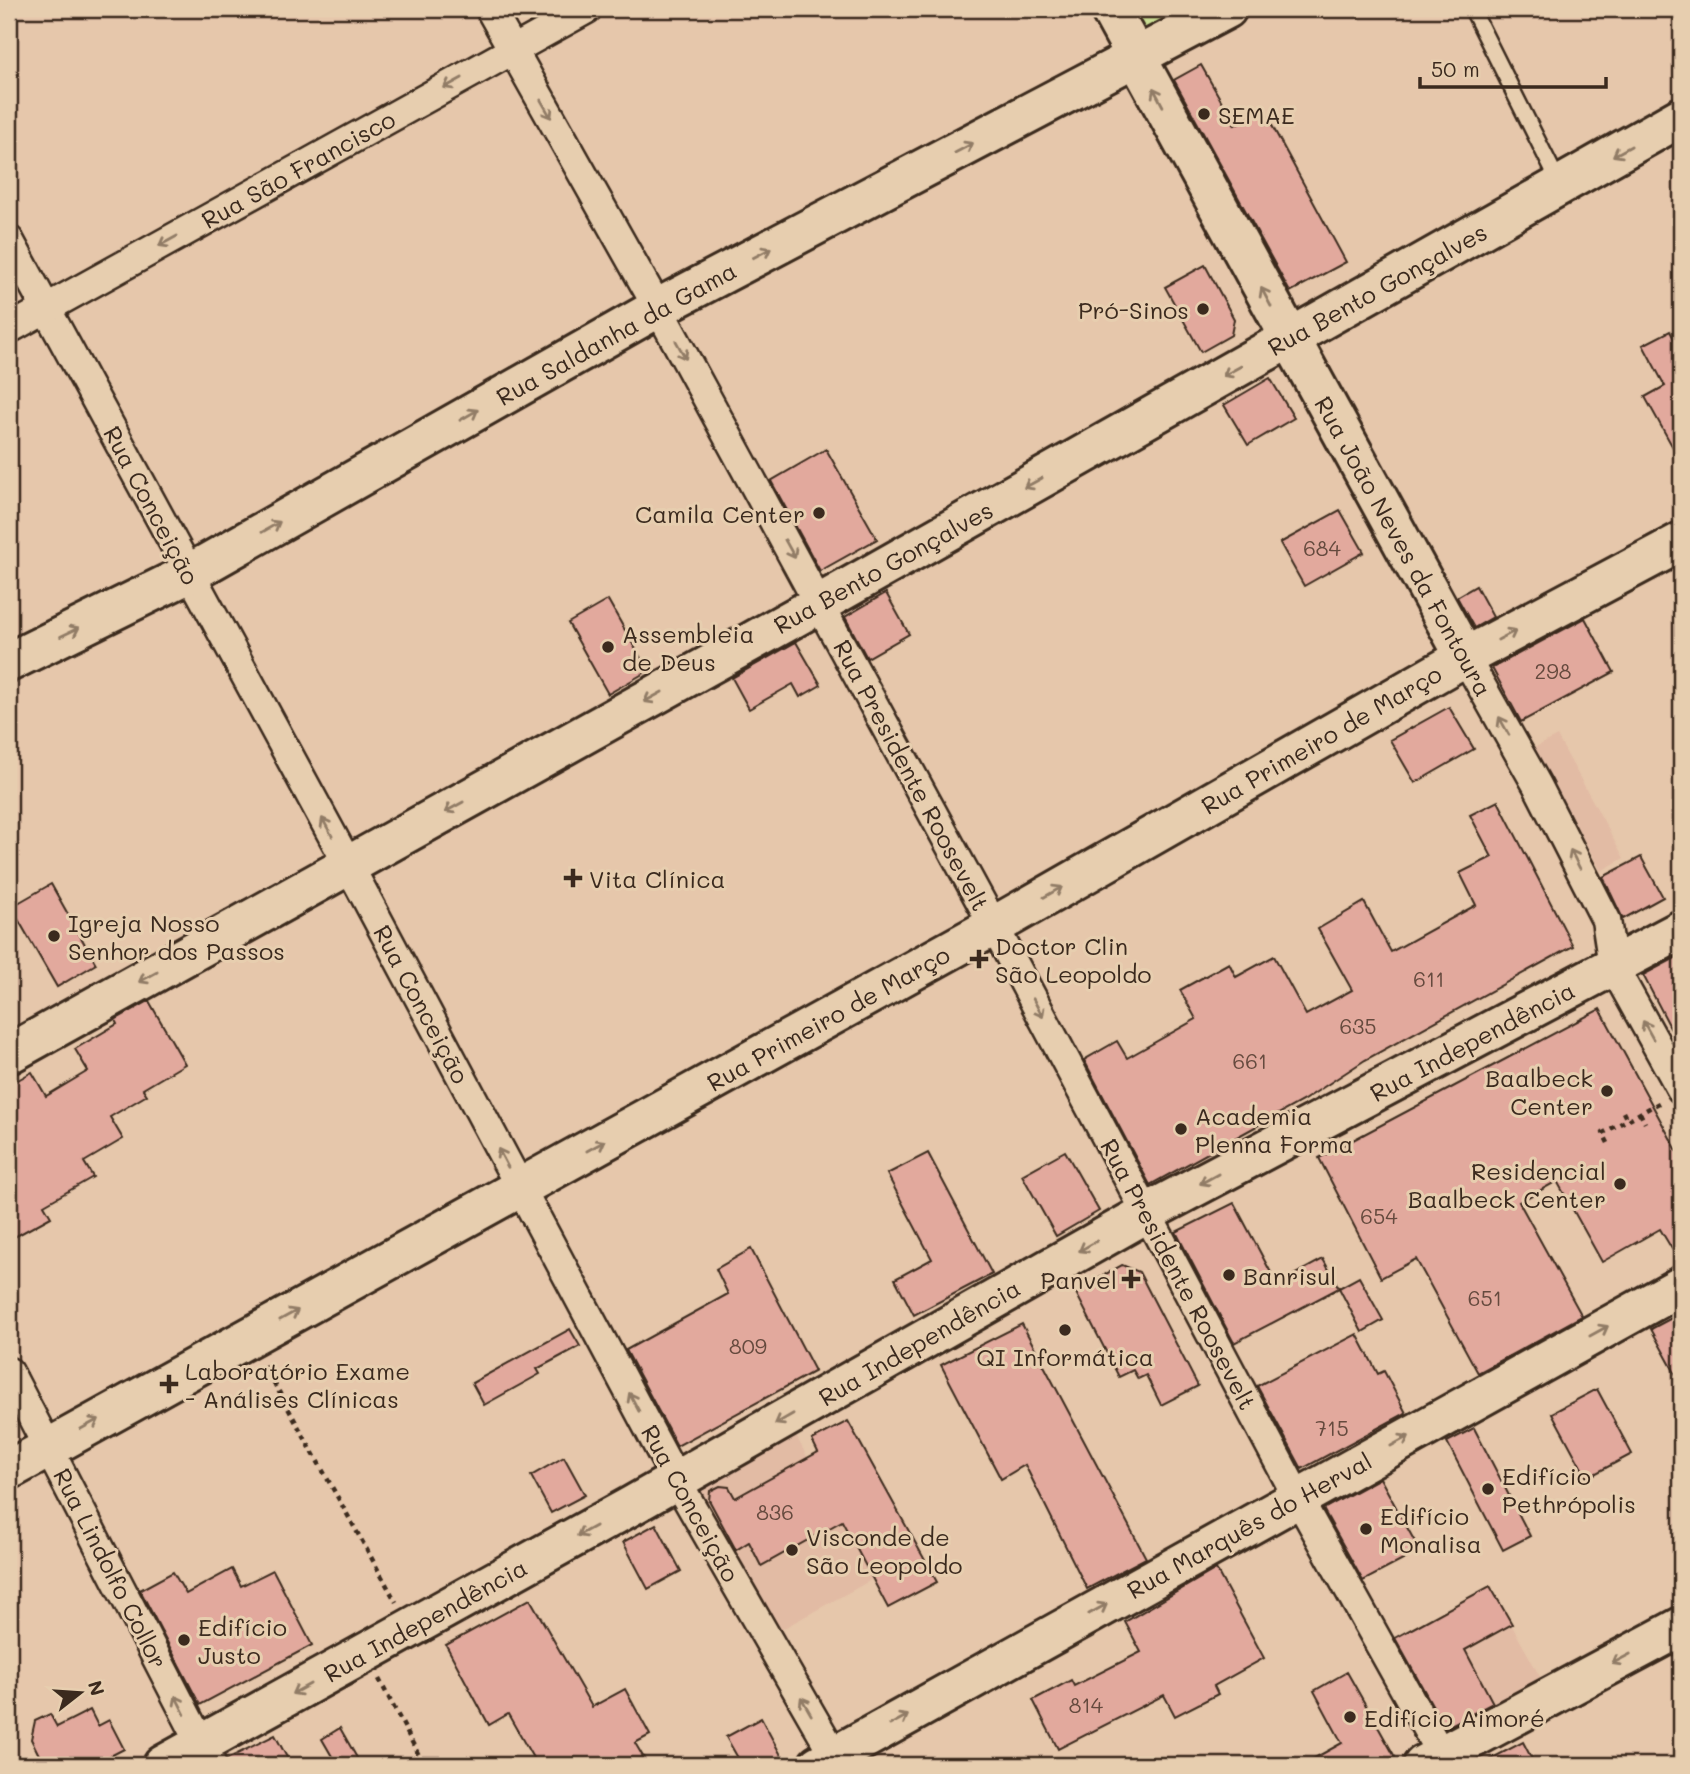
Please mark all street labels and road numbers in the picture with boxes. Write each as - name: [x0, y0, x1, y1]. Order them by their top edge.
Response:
- street label: Rua São Francisco: [196, 103, 400, 235]
- street label: Rua Bento Gonçalves: [1262, 216, 1492, 362]
- street label: Rua Saldanha da Gama: [490, 254, 742, 412]
- street label: Rua João Neves da Fontoura: [1308, 390, 1500, 702]
- street label: Rua Conceição: [97, 420, 207, 590]
- street label: Rua Bento Gonçalves: [768, 494, 998, 640]
- street label: Rua Presidente Roosevelt: [827, 634, 997, 916]
- street label: Rua Primeiro de Março: [1195, 657, 1447, 821]
- street label: Rua Conceição: [367, 919, 477, 1089]
- street label: Rua Primeiro de Março: [701, 938, 955, 1098]
- street label: Rua Independência: [1364, 974, 1580, 1108]
- street label: Rua Presidente Roosevelt: [1094, 1133, 1264, 1415]
- street label: Rua Independência: [813, 1272, 1025, 1412]
- street label: Rua Conceição: [635, 1419, 747, 1587]
- street label: Rua Marquês do Herval: [1121, 1445, 1377, 1605]
- street label: Rua Lindolfo Collor: [47, 1463, 175, 1673]
- street label: Rua Independência: [318, 1551, 532, 1689]

